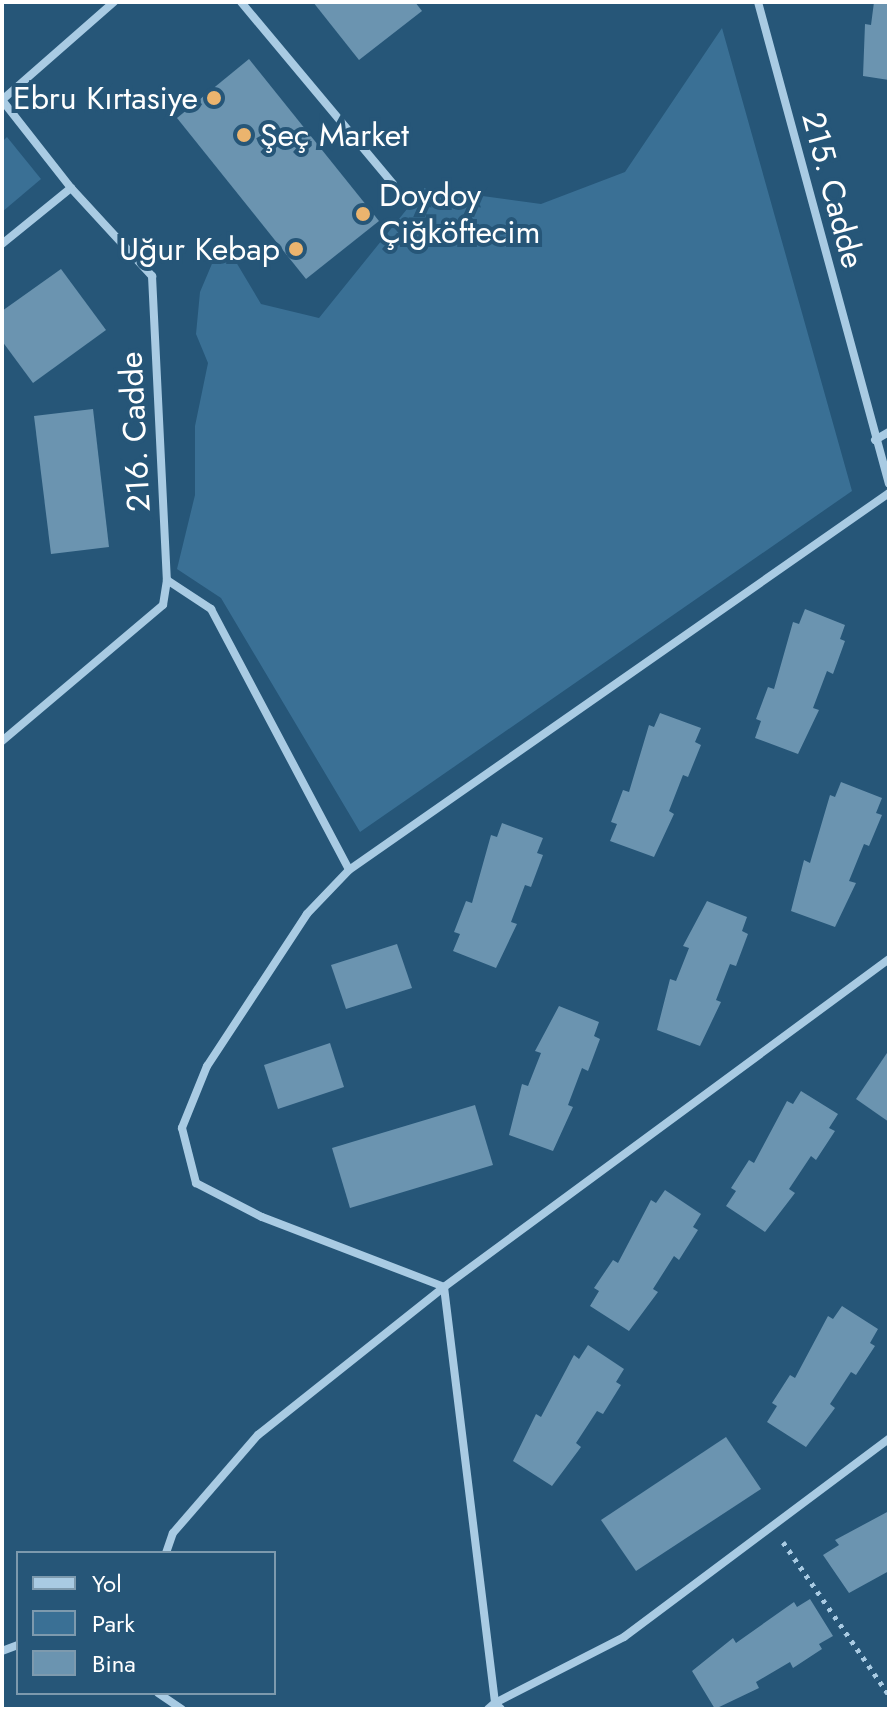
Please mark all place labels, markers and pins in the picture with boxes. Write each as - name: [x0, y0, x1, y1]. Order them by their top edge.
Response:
- place label: Ebru Kırtasiye: [13, 79, 198, 117]
- marker: Ebru Kırtasiye: [205, 89, 223, 107]
- place label: Şeç Market: [260, 116, 409, 154]
- marker: Şeç Market: [235, 126, 253, 144]
- place label: Doydoy Çiğköftecim: [379, 177, 540, 252]
- marker: Doydoy Çiğköftecim: [354, 205, 372, 223]
- place label: Uğur Kebap: [119, 230, 280, 268]
- marker: Uğur Kebap: [287, 240, 305, 258]

